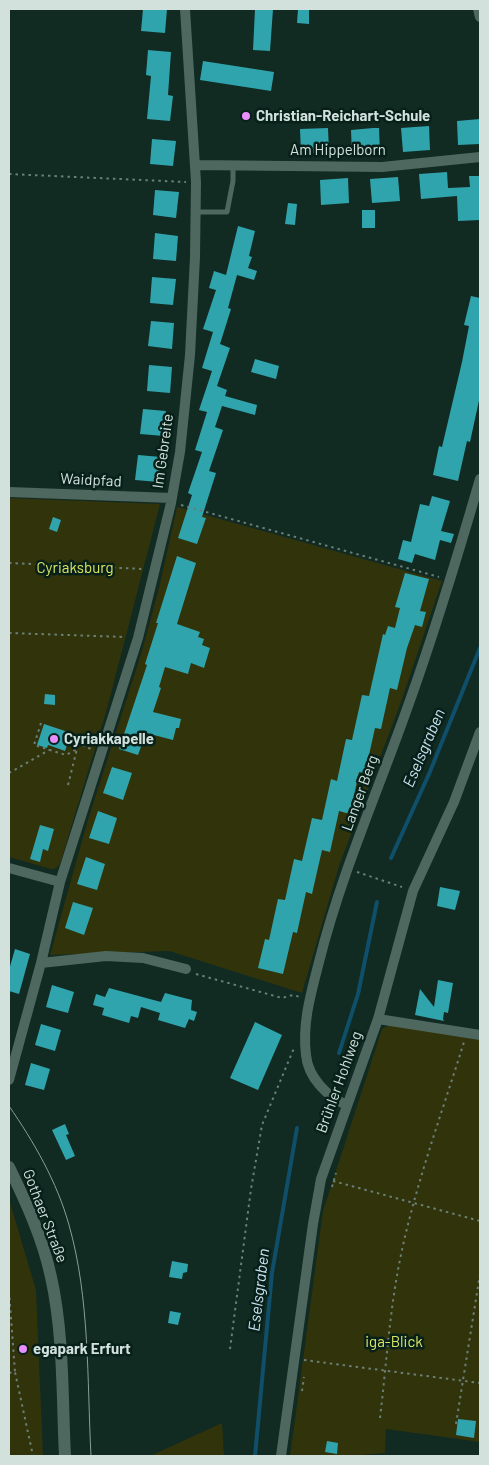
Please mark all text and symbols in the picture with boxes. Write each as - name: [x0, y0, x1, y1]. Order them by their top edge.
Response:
- place label: Christian-Reichart-Schule: [256, 107, 430, 125]
- marker: Christian-Reichart-Schule: [240, 110, 252, 122]
- street label: Am Hippelborn: [290, 141, 386, 159]
- street label: Im Gebreite: [149, 413, 177, 489]
- street label: Waidpfad: [60, 469, 122, 491]
- park label: Cyriaksburg: [36, 559, 114, 577]
- water label: Eselsgraben: [399, 706, 449, 790]
- place label: Cyriakkapelle: [64, 730, 154, 748]
- marker: Cyriakkapelle: [48, 733, 60, 745]
- street label: Langer Berg: [338, 753, 382, 833]
- street label: Brühler Hohlweg: [312, 1029, 366, 1135]
- street label: Gothaer Straße: [19, 1167, 71, 1265]
- water label: Eselsgraben: [244, 1247, 274, 1333]
- park label: iga-Blick: [365, 1333, 423, 1351]
- place label: egapark Erfurt: [33, 1340, 131, 1358]
- marker: egapark Erfurt: [17, 1343, 29, 1355]

